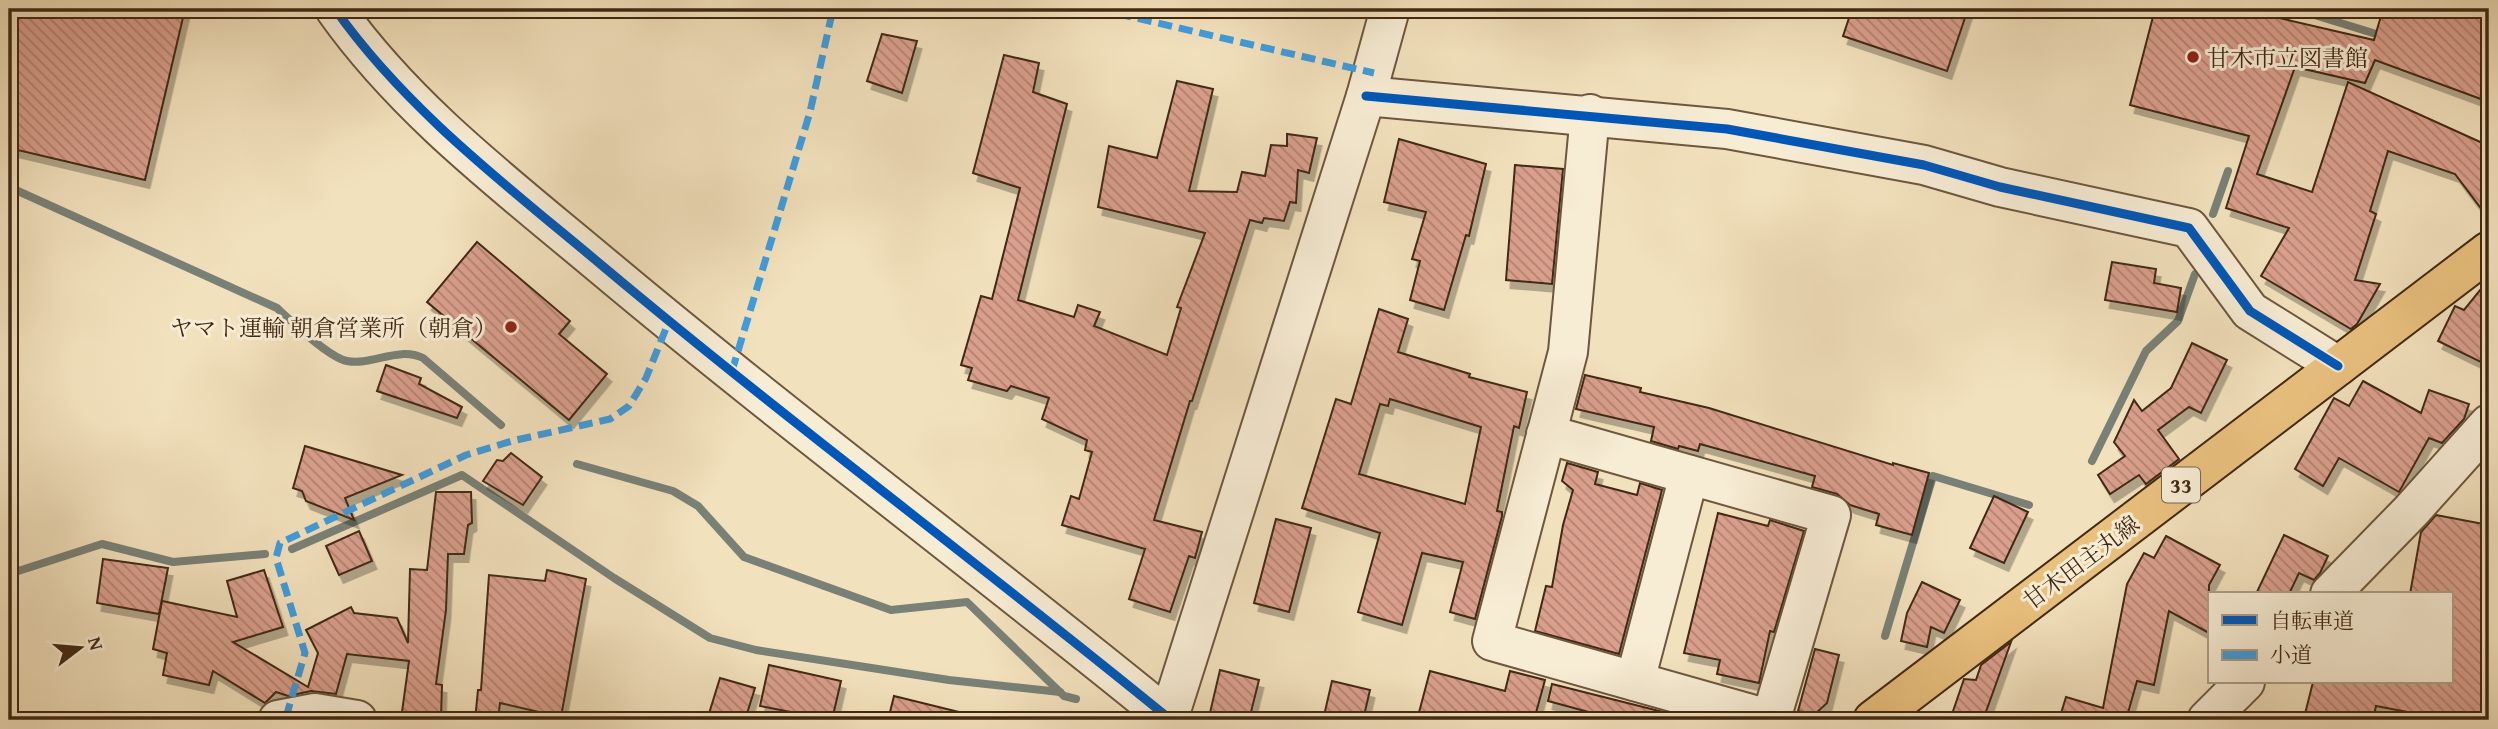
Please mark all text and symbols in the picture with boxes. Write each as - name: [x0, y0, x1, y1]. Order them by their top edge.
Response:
- place label: 甘木市立図書館: [2207, 41, 2368, 74]
- marker: 甘木市立図書館: [2185, 49, 2201, 65]
- place label: ヤマト運輸 朝倉営業所（朝倉）: [170, 311, 497, 344]
- marker: ヤマト運輸 朝倉営業所（朝倉）: [503, 319, 519, 335]
- road number: 33: [2162, 468, 2200, 503]
- street label: 甘木田主丸線: [2016, 507, 2146, 617]
- legend: [2208, 592, 2452, 684]
- text: 自転車道: [2270, 605, 2354, 636]
- north arrow: [46, 614, 116, 684]
- text: N: [81, 633, 112, 654]
- text: 小道: [2270, 639, 2312, 670]

